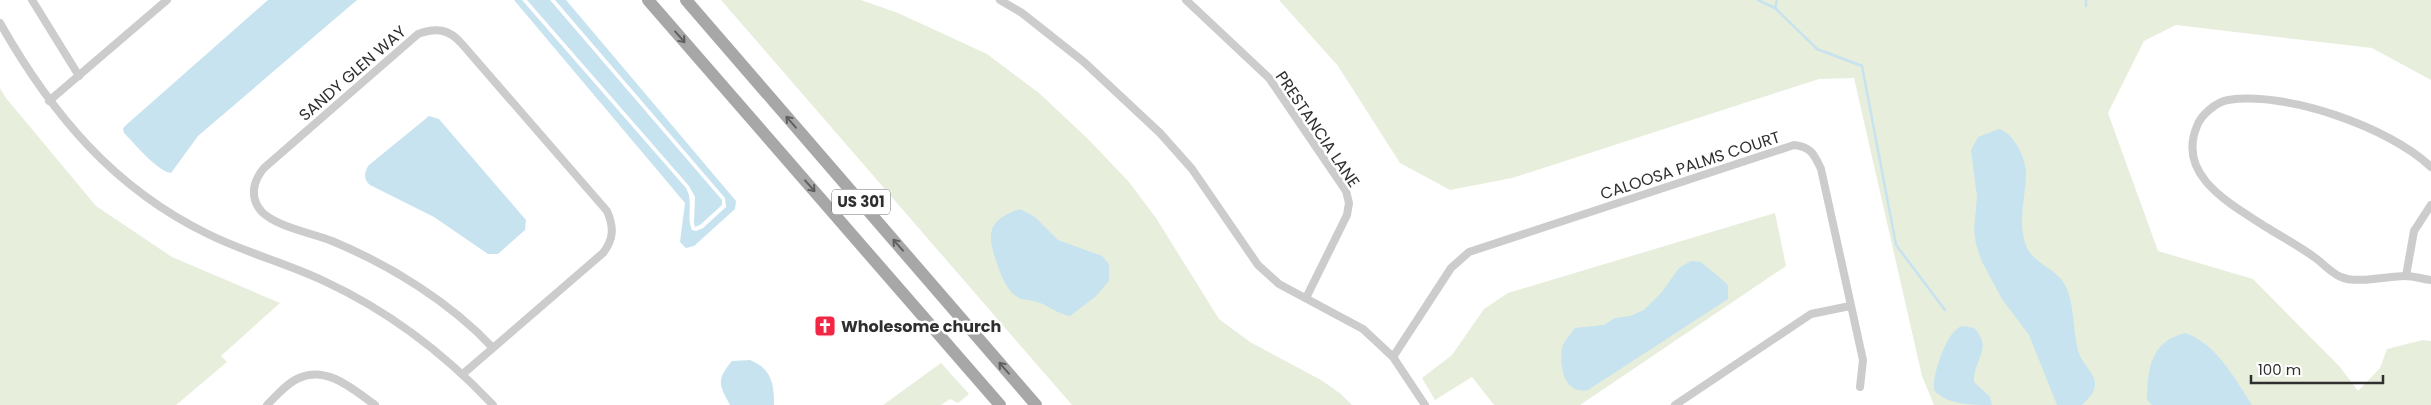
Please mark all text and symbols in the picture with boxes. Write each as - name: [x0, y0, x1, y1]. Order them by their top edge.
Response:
- street label: SANDY GLEN WAY: [294, 20, 411, 126]
- one-way arrow: [674, 30, 686, 43]
- street label: PRESTANCIA LANE: [1270, 67, 1365, 192]
- one-way arrow: [786, 116, 797, 129]
- street label: CALOOSA PALMS COURT: [1597, 125, 1784, 205]
- one-way arrow: [804, 179, 815, 192]
- road number: US 301: [832, 190, 890, 214]
- one-way arrow: [892, 239, 904, 252]
- church icon: Wholesome church: [813, 314, 837, 338]
- place label: Wholesome church: [841, 315, 1001, 338]
- scale bar: [2251, 352, 2384, 384]
- text: 100 m: [2258, 359, 2301, 380]
- one-way arrow: [998, 362, 1010, 375]

